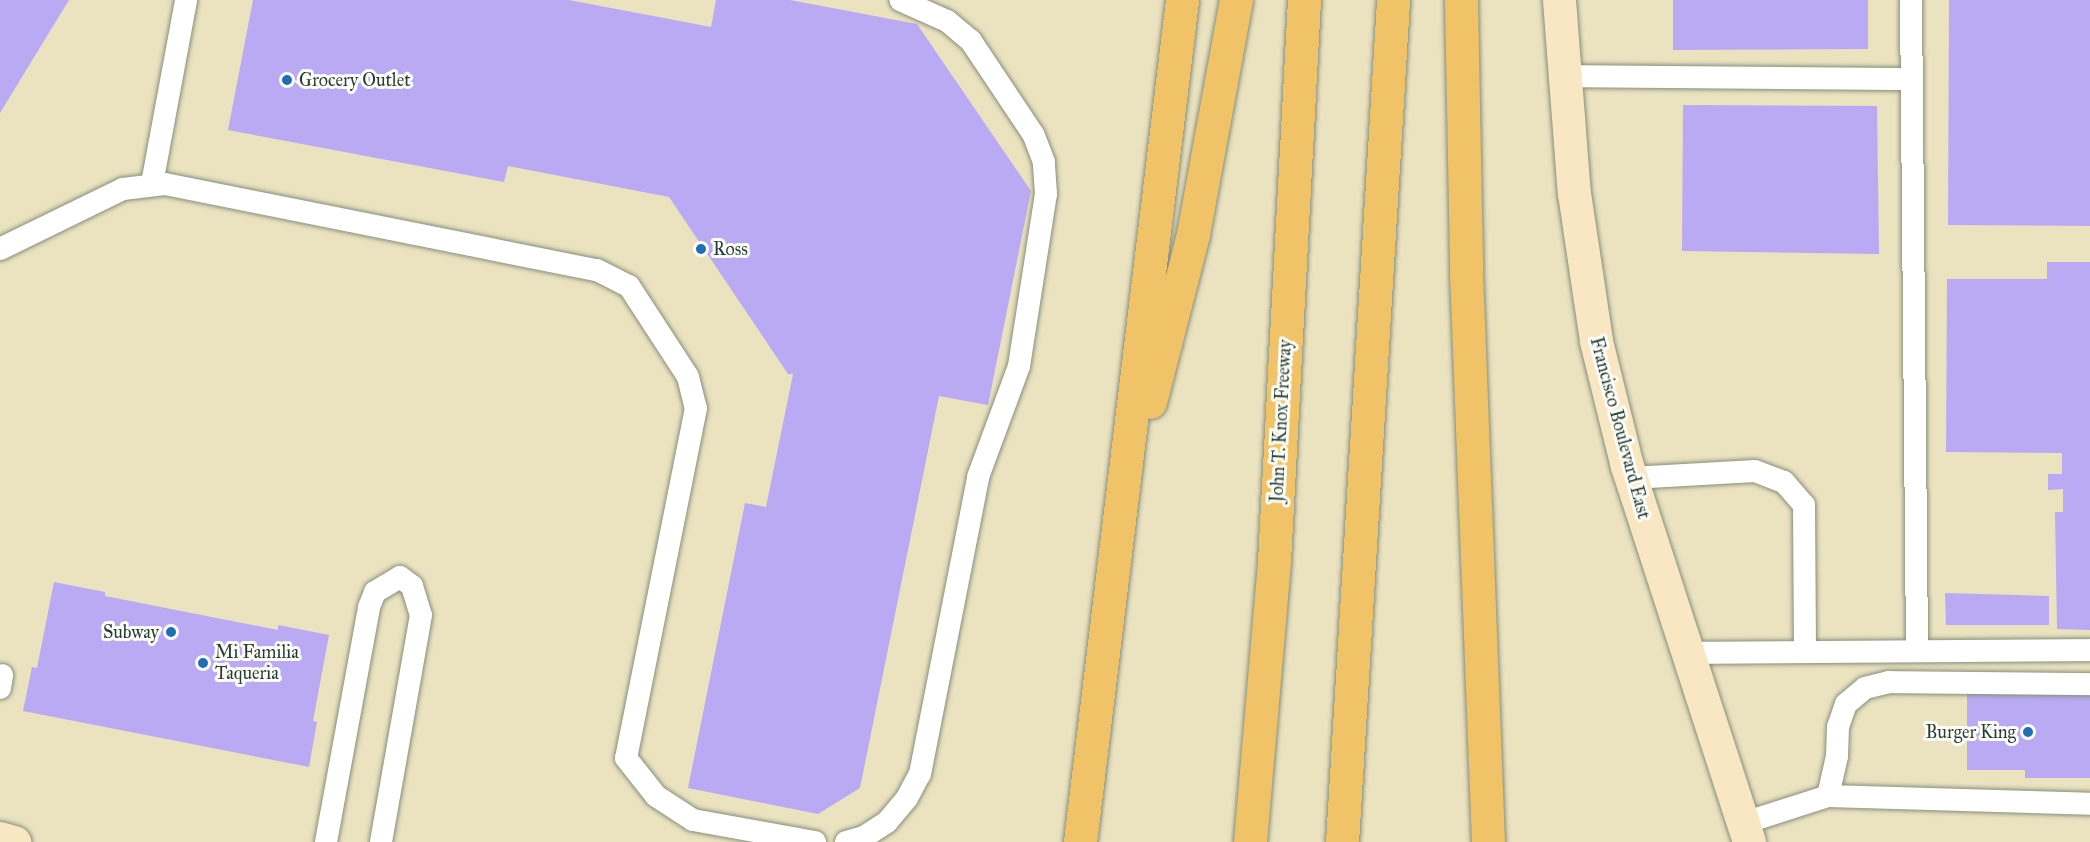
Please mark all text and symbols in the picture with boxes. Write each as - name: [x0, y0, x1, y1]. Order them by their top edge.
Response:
- place label: Grocery Outlet: [299, 69, 411, 91]
- marker: Grocery Outlet: [280, 73, 294, 87]
- place label: Ross: [713, 238, 748, 260]
- marker: Ross: [694, 242, 708, 256]
- street label: Francisco Boulevard East: [1585, 335, 1655, 521]
- street label: John T. Knox Freeway: [1266, 339, 1296, 503]
- place label: Subway: [103, 621, 159, 643]
- marker: Subway: [164, 625, 178, 639]
- place label: Mi Familia Taqueria: [215, 642, 299, 684]
- marker: Mi Familia Taqueria: [196, 656, 210, 670]
- place label: Burger King: [1925, 721, 2016, 743]
- marker: Burger King: [2021, 725, 2035, 739]

